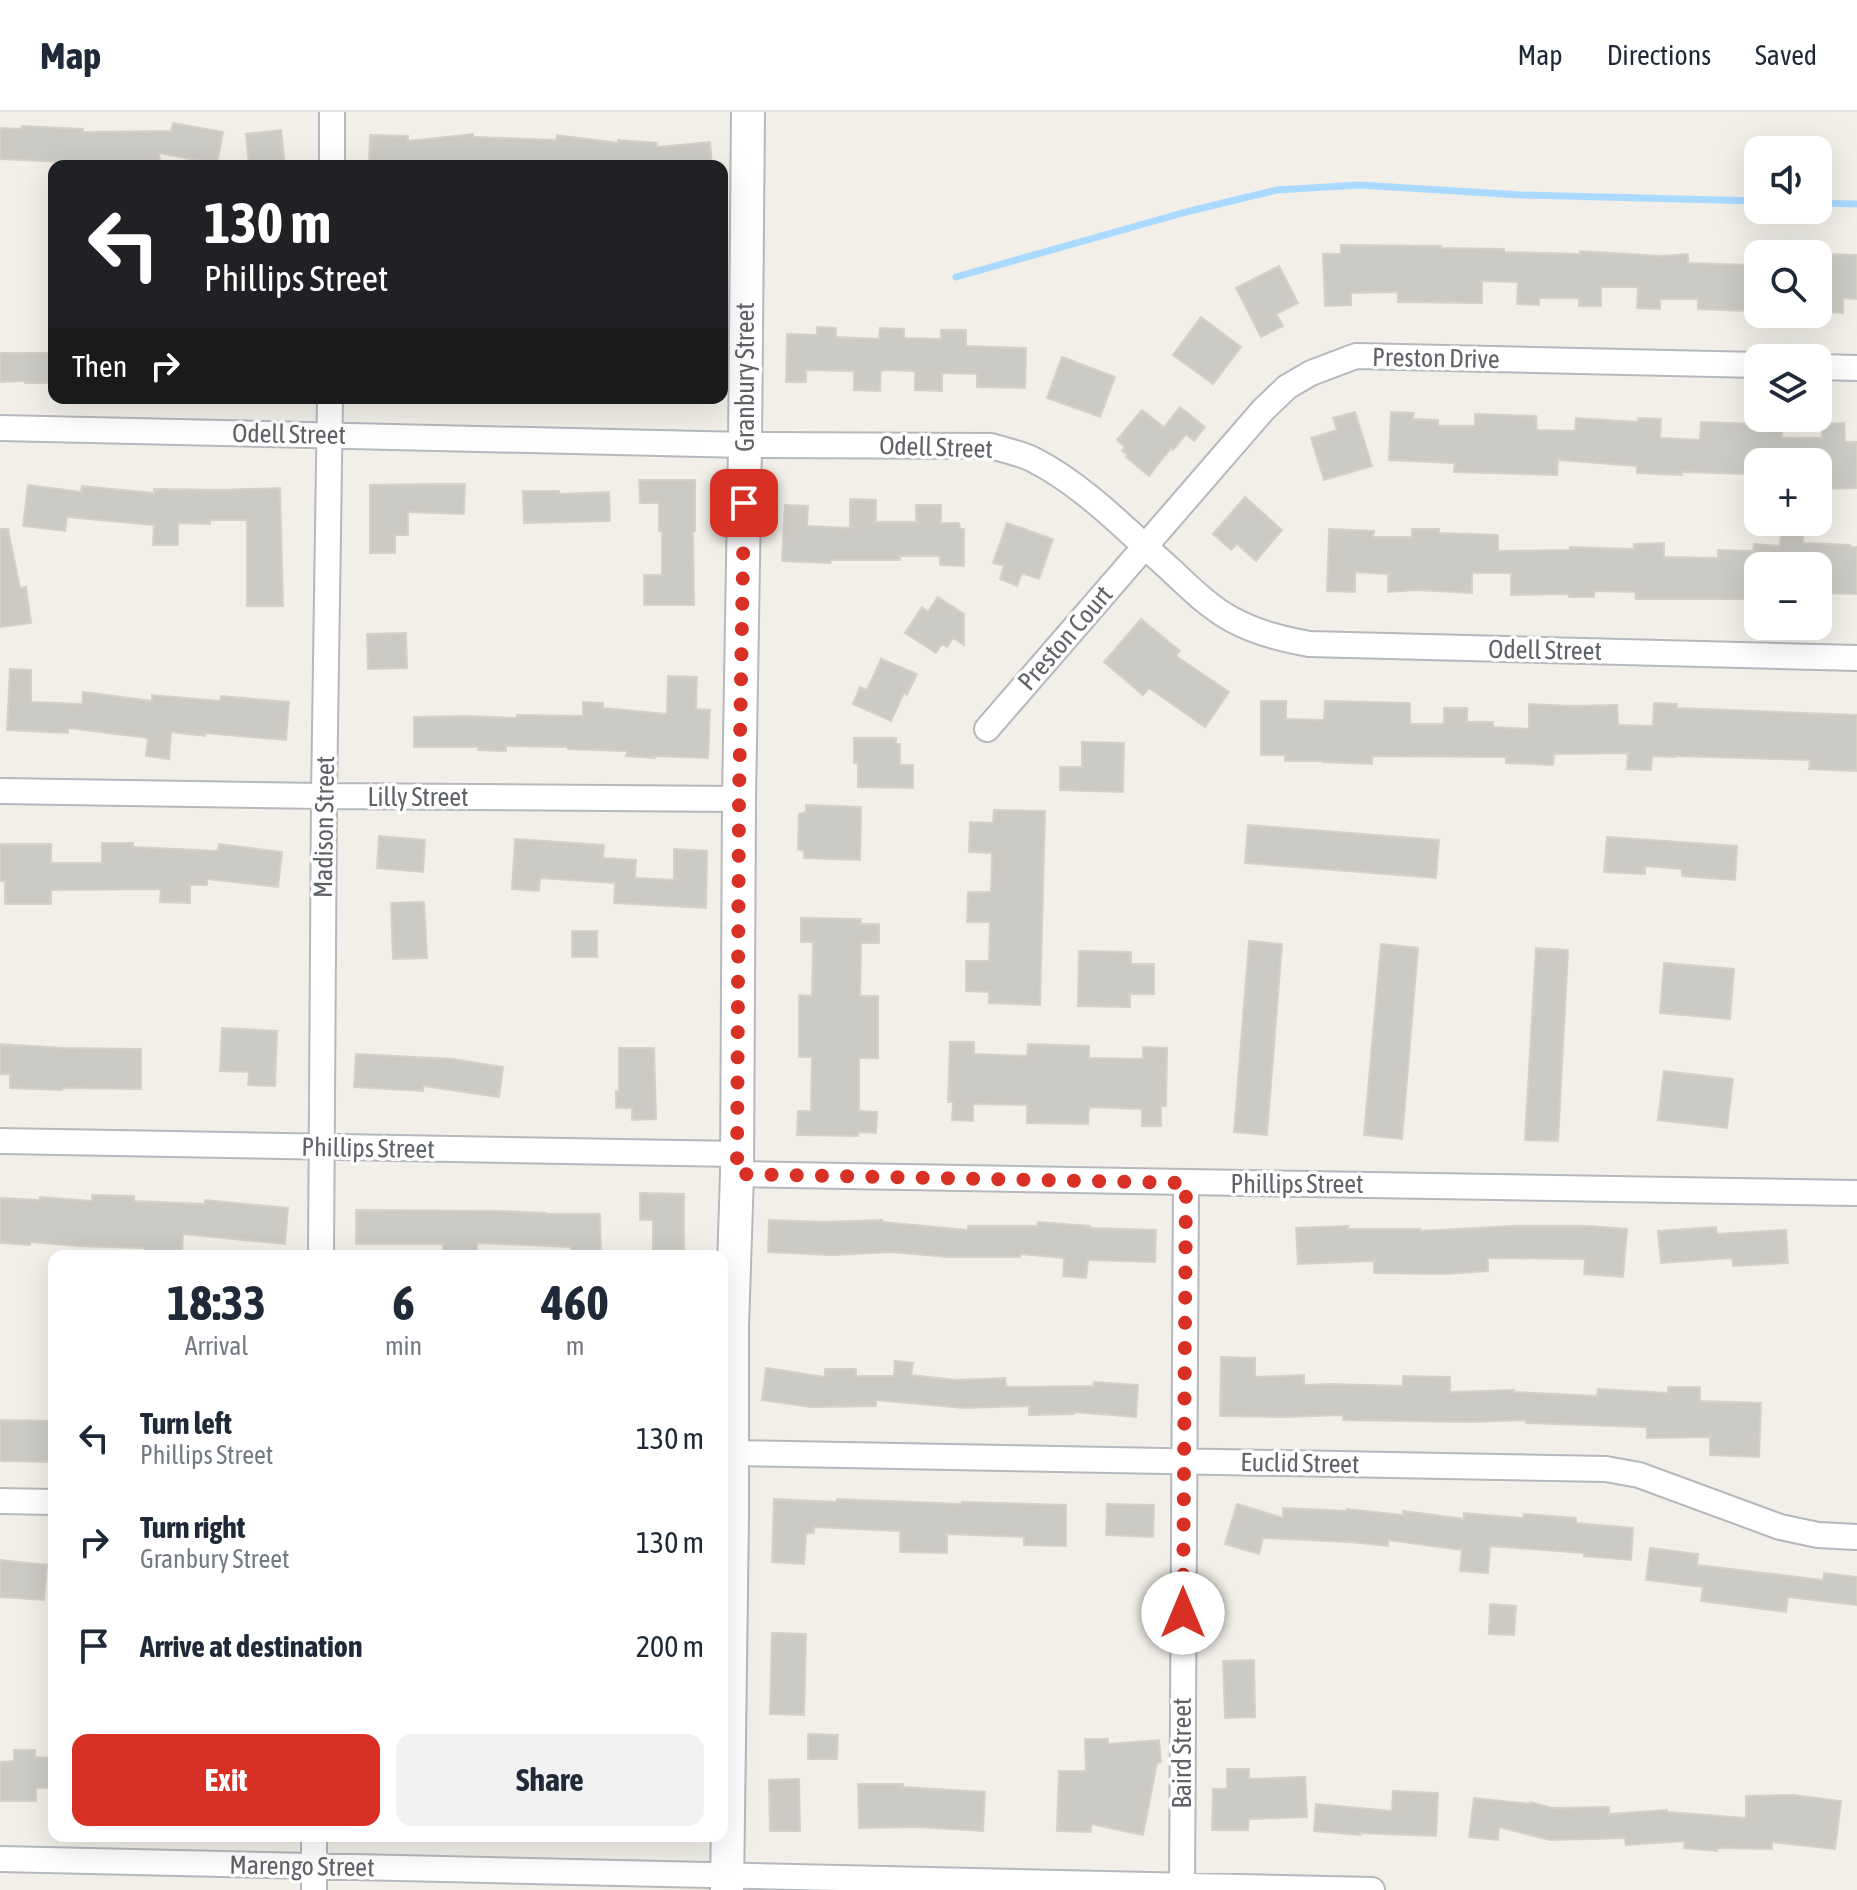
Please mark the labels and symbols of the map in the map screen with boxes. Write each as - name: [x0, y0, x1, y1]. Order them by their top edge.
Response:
- street label: Granbury Street: [730, 302, 760, 452]
- street label: Preston Drive: [1372, 342, 1500, 374]
- street label: Odell Street: [232, 418, 346, 450]
- street label: Odell Street: [879, 430, 993, 464]
- pin: [710, 469, 778, 537]
- street label: Preston Court: [1012, 580, 1118, 696]
- street label: Odell Street: [1488, 634, 1602, 666]
- street label: Madison Street: [308, 756, 340, 898]
- street label: Lilly Street: [368, 782, 468, 812]
- street label: Phillips Street: [301, 1132, 435, 1164]
- street label: Phillips Street: [1230, 1169, 1364, 1199]
- street label: Euclid Street: [1240, 1447, 1360, 1479]
- position arrow: [1141, 1571, 1225, 1655]
- street label: Baird Street: [1167, 1698, 1197, 1809]
- street label: Marengo Street: [229, 1850, 375, 1882]

